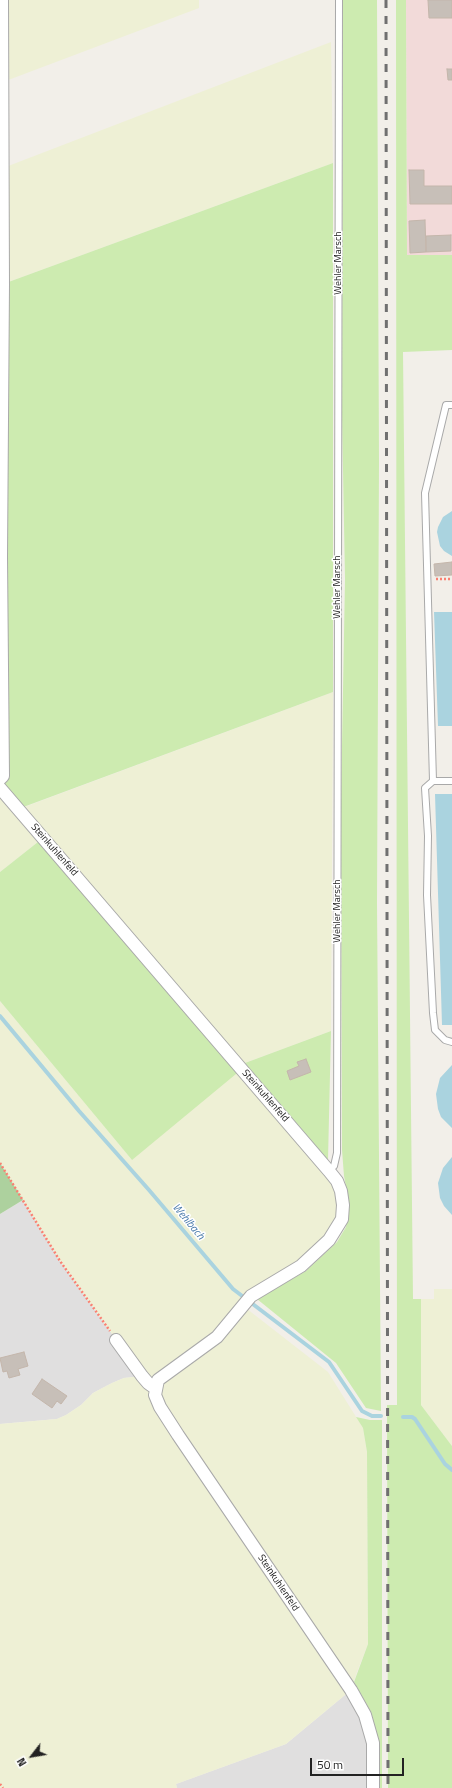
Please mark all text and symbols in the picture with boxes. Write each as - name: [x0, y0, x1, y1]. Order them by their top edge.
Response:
- street label: Wehler Marsch: [333, 231, 345, 295]
- street label: Wehler Marsch: [332, 555, 344, 619]
- street label: Steinkuhlenfeld: [28, 821, 80, 879]
- street label: Wehler Marsch: [332, 879, 344, 943]
- street label: Steinkuhlenfeld: [239, 1067, 291, 1125]
- water label: Wehlbach: [169, 1201, 207, 1243]
- street label: Steinkuhlenfeld: [255, 1552, 301, 1614]
- north arrow: [12, 1736, 52, 1776]
- scale bar: [312, 1750, 406, 1776]
- text: N: [13, 1755, 31, 1770]
- text: 50 m: [317, 1755, 343, 1774]

